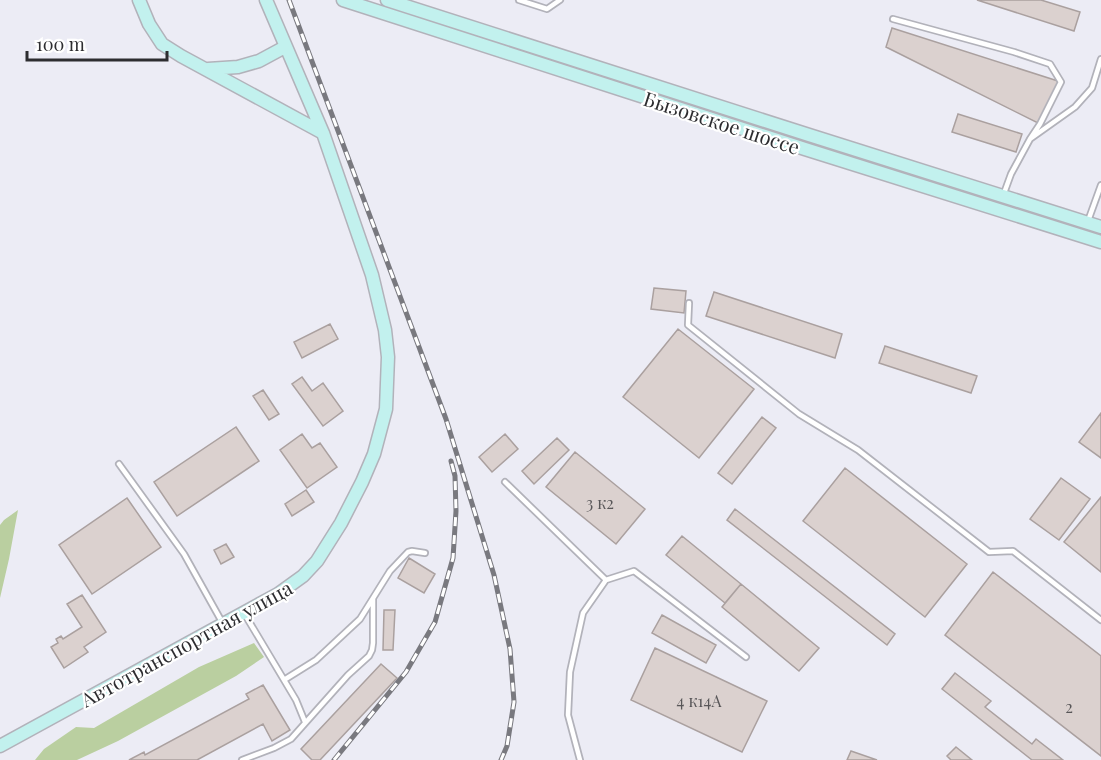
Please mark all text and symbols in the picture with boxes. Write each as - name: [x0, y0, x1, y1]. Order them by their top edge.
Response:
- scale bar: [27, 24, 166, 62]
- text: 100 m: [36, 32, 85, 56]
- street label: Бызовское шоссе: [640, 84, 804, 160]
- house number: 3 к2: [586, 492, 614, 513]
- street label: Автотранспортная улица: [75, 573, 297, 713]
- house number: 4 к14А: [677, 690, 722, 711]
- house number: 2: [1065, 696, 1073, 717]

